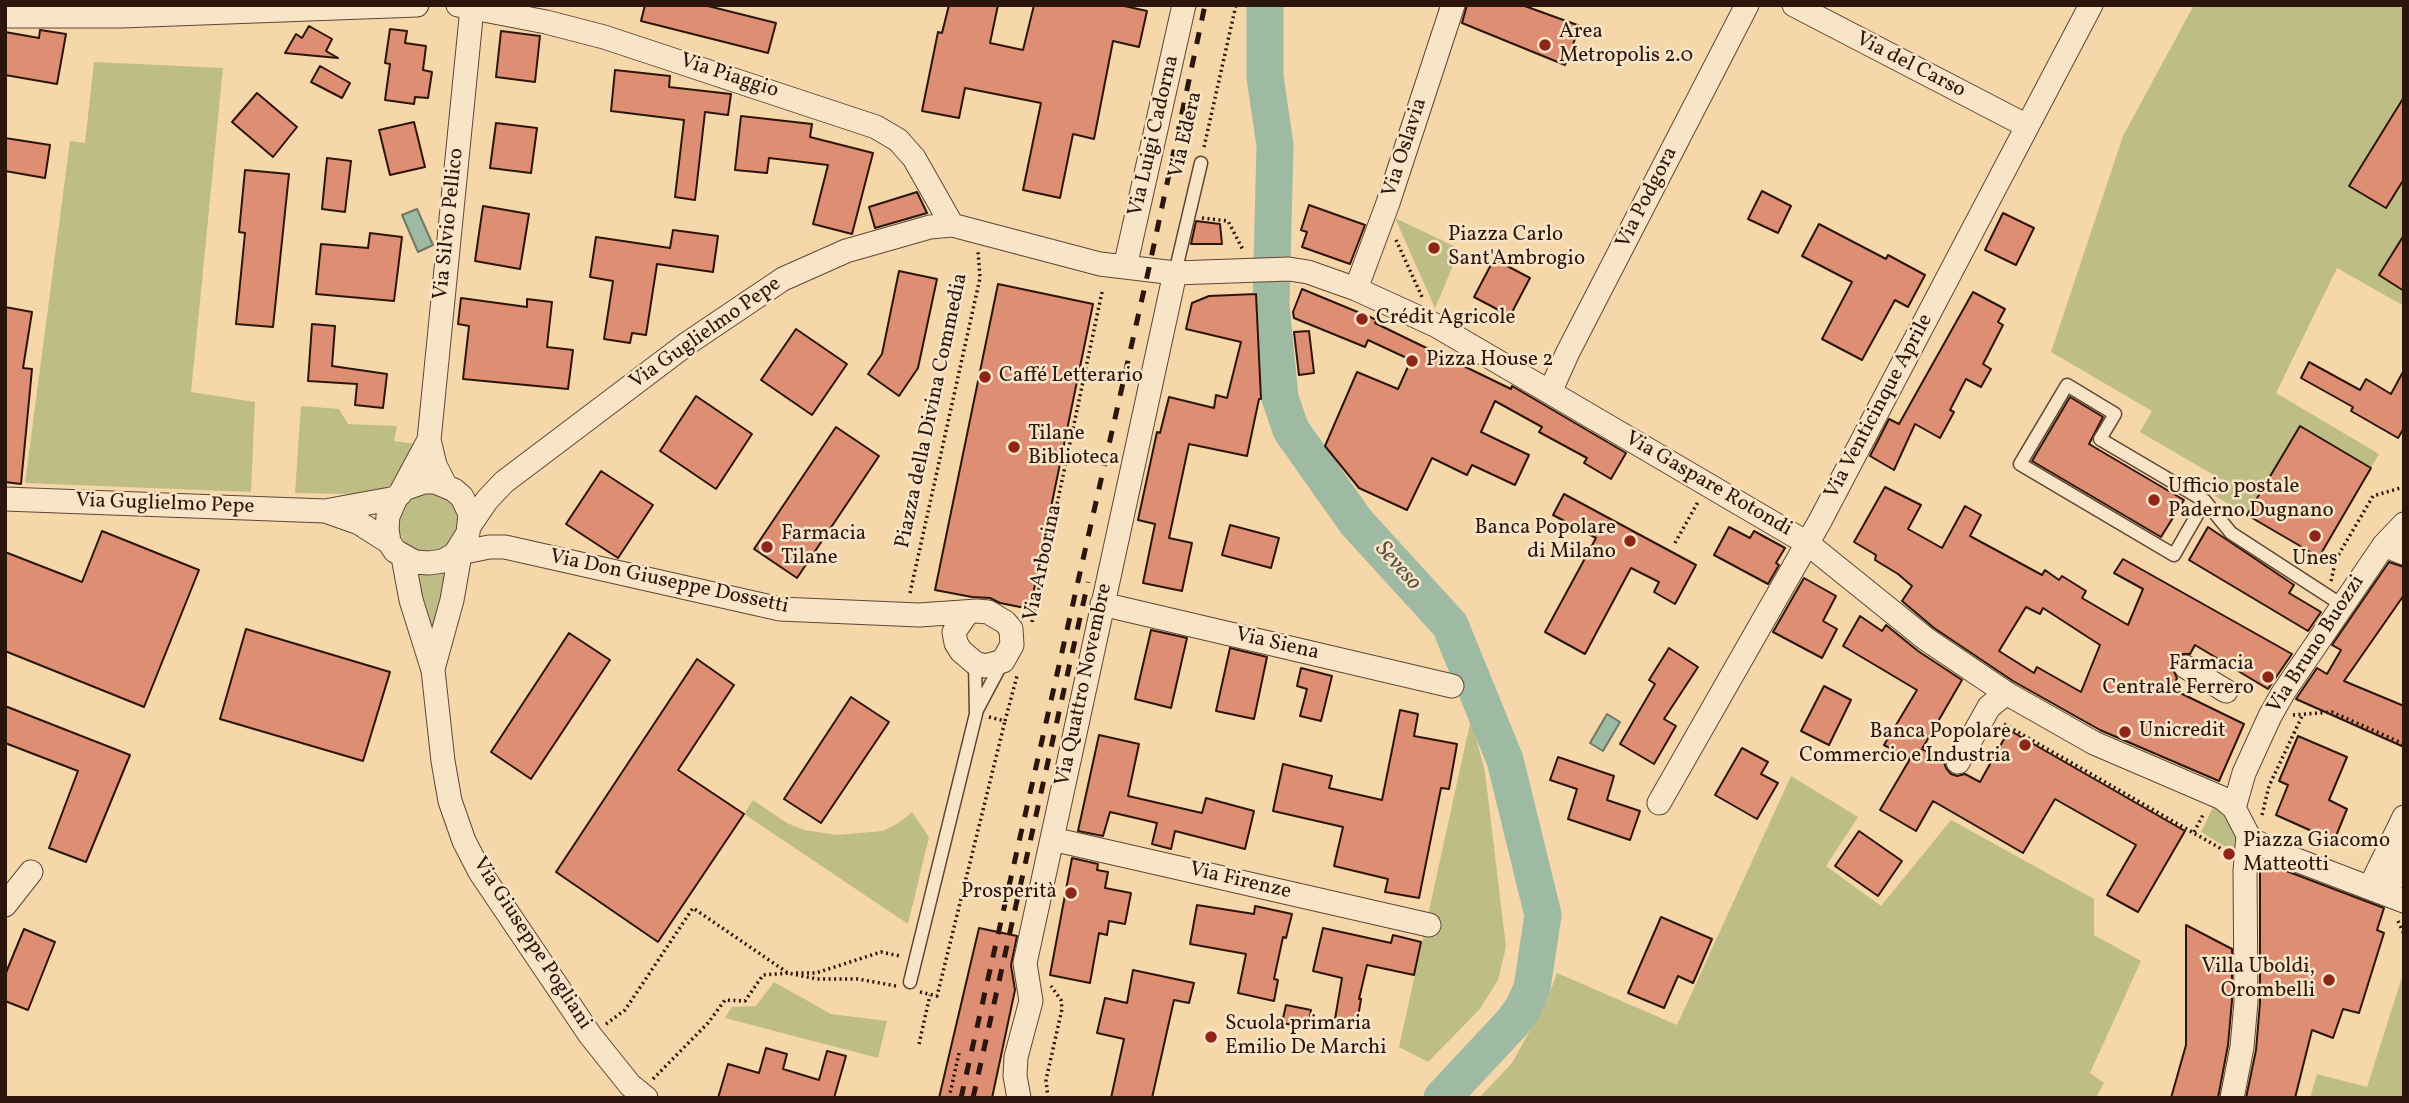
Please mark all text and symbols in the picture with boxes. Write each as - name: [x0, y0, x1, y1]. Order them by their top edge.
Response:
- place label: Area Metropolis 2.0: [1559, 20, 1693, 70]
- street label: Via del Carso: [1851, 28, 1969, 104]
- marker: Area Metropolis 2.0: [1537, 37, 1553, 53]
- street label: Via Piaggio: [676, 49, 782, 105]
- street label: Via Luigi Cadorna: [1124, 53, 1186, 219]
- street label: Via Edera: [1165, 89, 1209, 181]
- street label: Via Oslavia: [1378, 95, 1434, 201]
- street label: Via Podgora: [1612, 143, 1684, 253]
- street label: Via Silvio Pellico: [429, 147, 471, 301]
- place label: Piazza Carlo Sant'Ambrogio: [1448, 223, 1585, 273]
- marker: Piazza Carlo Sant'Ambrogio: [1426, 240, 1442, 256]
- street label: Piazza della Divina Commedia: [892, 271, 974, 551]
- street label: Via Guglielmo Pepe: [626, 272, 786, 396]
- place label: Crédit Agricole: [1376, 306, 1515, 332]
- street label: Via Venticinque Aprile: [1821, 310, 1939, 504]
- marker: Crédit Agricole: [1354, 311, 1370, 327]
- place label: Pizza House 2: [1426, 348, 1553, 374]
- marker: Pizza House 2: [1404, 353, 1420, 369]
- place label: Caffé Letterario: [999, 364, 1143, 390]
- marker: Caffé Letterario: [977, 369, 993, 385]
- place label: Tilane Biblioteca: [1028, 422, 1119, 472]
- street label: Via Gaspare Rotondi: [1620, 427, 1796, 543]
- marker: Tilane Biblioteca: [1006, 439, 1022, 455]
- place label: Ufficio postale Paderno Dugnano: [2168, 475, 2334, 525]
- street label: Via Guglielmo Pepe: [75, 489, 255, 521]
- marker: Ufficio postale Paderno Dugnano: [2146, 492, 2162, 508]
- street label: Via Arborina: [1019, 502, 1069, 624]
- place label: Banca Popolare di Milano: [1474, 516, 1616, 566]
- place label: Farmacia Tilane: [781, 522, 866, 572]
- marker: Unes: [2307, 528, 2323, 544]
- marker: Banca Popolare di Milano: [1622, 533, 1638, 549]
- water label: Seveso: [1368, 537, 1426, 597]
- marker: Farmacia Tilane: [759, 539, 775, 555]
- street label: Via Don Giuseppe Dossetti: [547, 545, 791, 621]
- place label: Unes: [2292, 547, 2338, 573]
- street label: Via Bruno Buozzi: [2263, 571, 2371, 719]
- street label: Via Quattro Novembre: [1051, 581, 1119, 789]
- street label: Via Siena: [1233, 623, 1321, 667]
- place label: Farmacia Centrale Ferrero: [2103, 652, 2254, 702]
- marker: Farmacia Centrale Ferrero: [2260, 669, 2276, 685]
- place label: Unicredit: [2139, 719, 2226, 745]
- place label: Banca Popolare Commercio e Industria: [1799, 720, 2011, 770]
- marker: Unicredit: [2117, 724, 2133, 740]
- marker: Banca Popolare Commercio e Industria: [2017, 737, 2033, 753]
- place label: Piazza Giacomo Matteotti: [2243, 829, 2390, 879]
- marker: Piazza Giacomo Matteotti: [2221, 846, 2237, 862]
- street label: Via Giuseppe Pogliani: [466, 853, 596, 1035]
- street label: Via Firenze: [1187, 858, 1293, 906]
- place label: Prosperità: [961, 880, 1057, 906]
- marker: Prosperità: [1063, 885, 1079, 901]
- place label: Villa Uboldi, Orombelli: [2202, 955, 2315, 1005]
- marker: Villa Uboldi, Orombelli: [2321, 972, 2337, 988]
- place label: Scuola primaria Emilio De Marchi: [1225, 1012, 1386, 1062]
- marker: Scuola primaria Emilio De Marchi: [1203, 1029, 1219, 1045]

